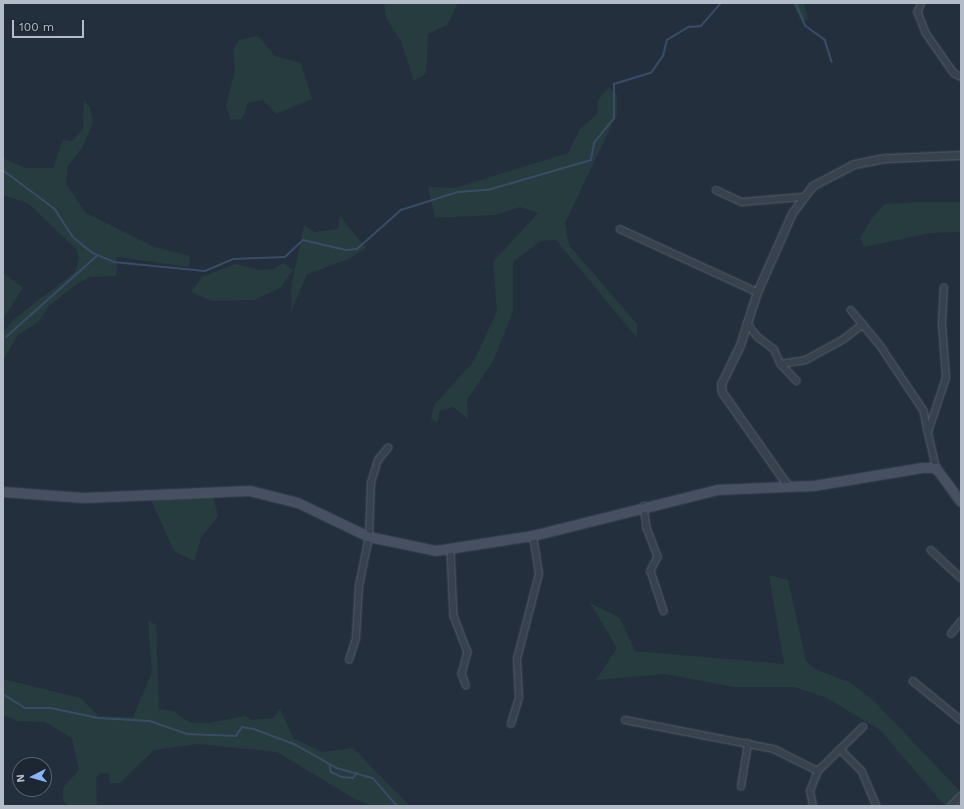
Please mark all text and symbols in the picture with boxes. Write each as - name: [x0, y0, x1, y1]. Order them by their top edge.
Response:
- scale bar: [14, 12, 86, 38]
- text: 100 m: [19, 20, 54, 34]
- north arrow: [12, 757, 52, 797]
- text: N: [14, 773, 27, 783]

